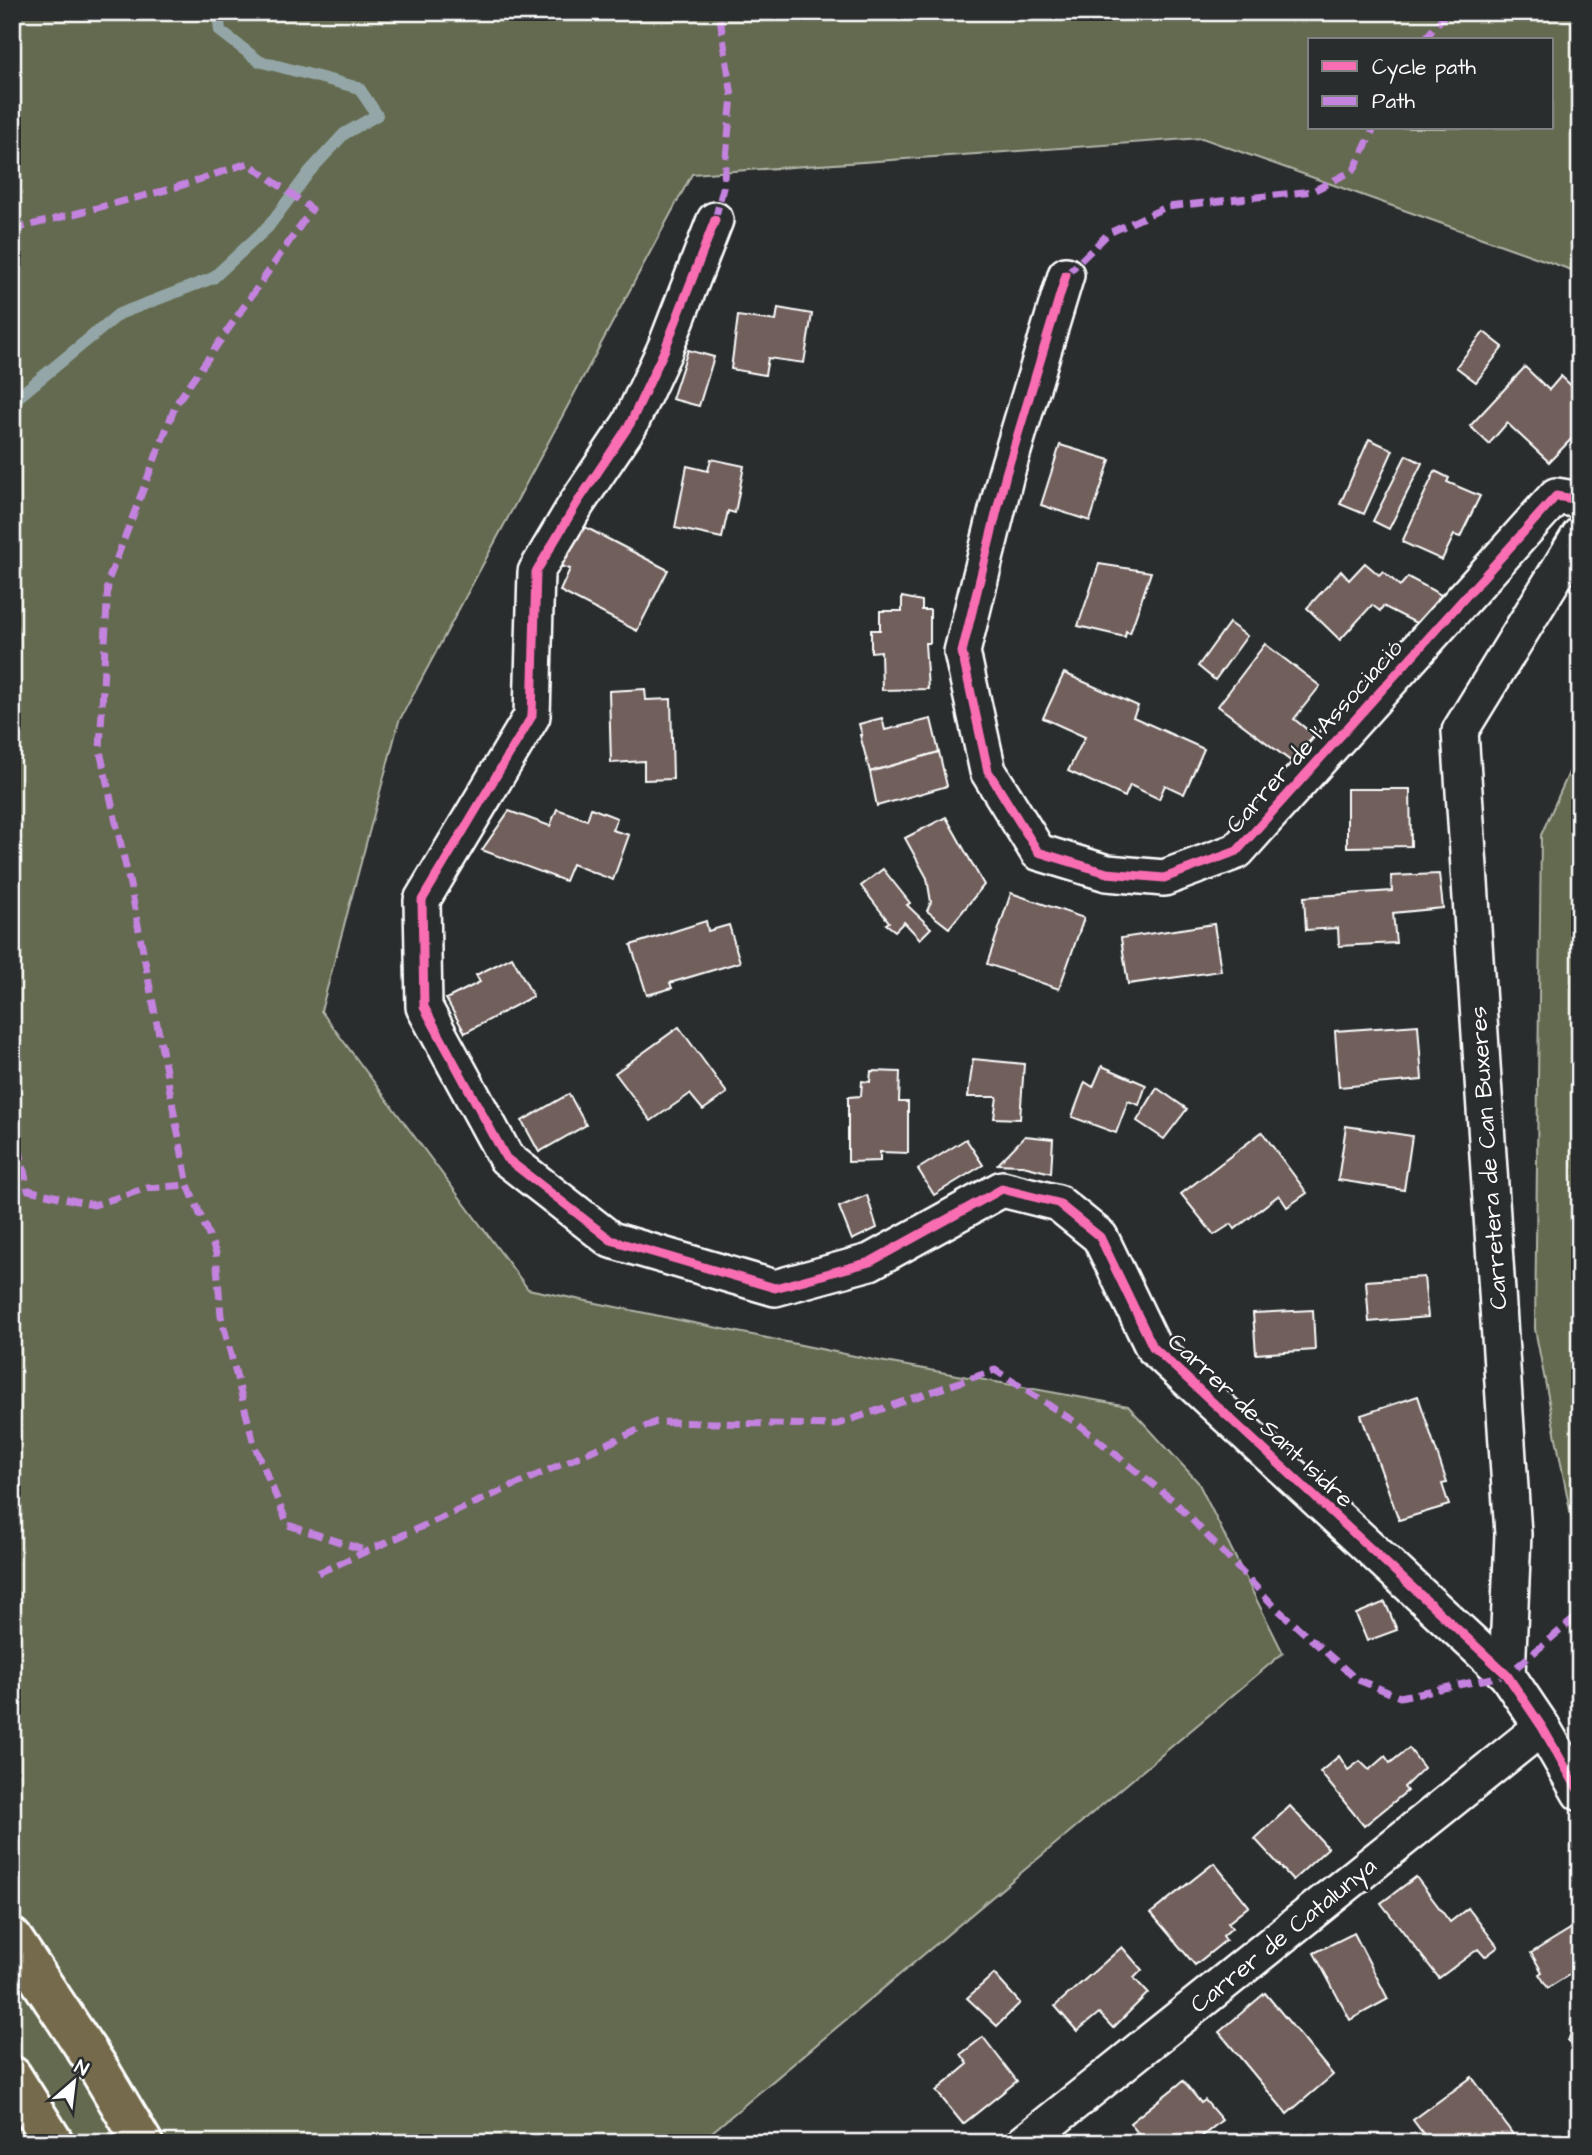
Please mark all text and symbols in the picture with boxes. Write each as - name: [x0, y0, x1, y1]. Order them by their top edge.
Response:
- legend: [1308, 38, 1554, 130]
- text: Cycle path: [1372, 53, 1477, 84]
- text: Path: [1372, 87, 1416, 116]
- street label: Carrer de l'Associació: [1218, 632, 1411, 841]
- street label: Carretera de Can Buxeres: [1461, 1005, 1517, 1311]
- street label: Carrer de Sant Isidre: [1160, 1325, 1361, 1516]
- street label: Carrer de Catalunya: [1183, 1850, 1385, 2022]
- north arrow: [38, 2046, 108, 2116]
- text: N: [70, 2054, 93, 2083]

